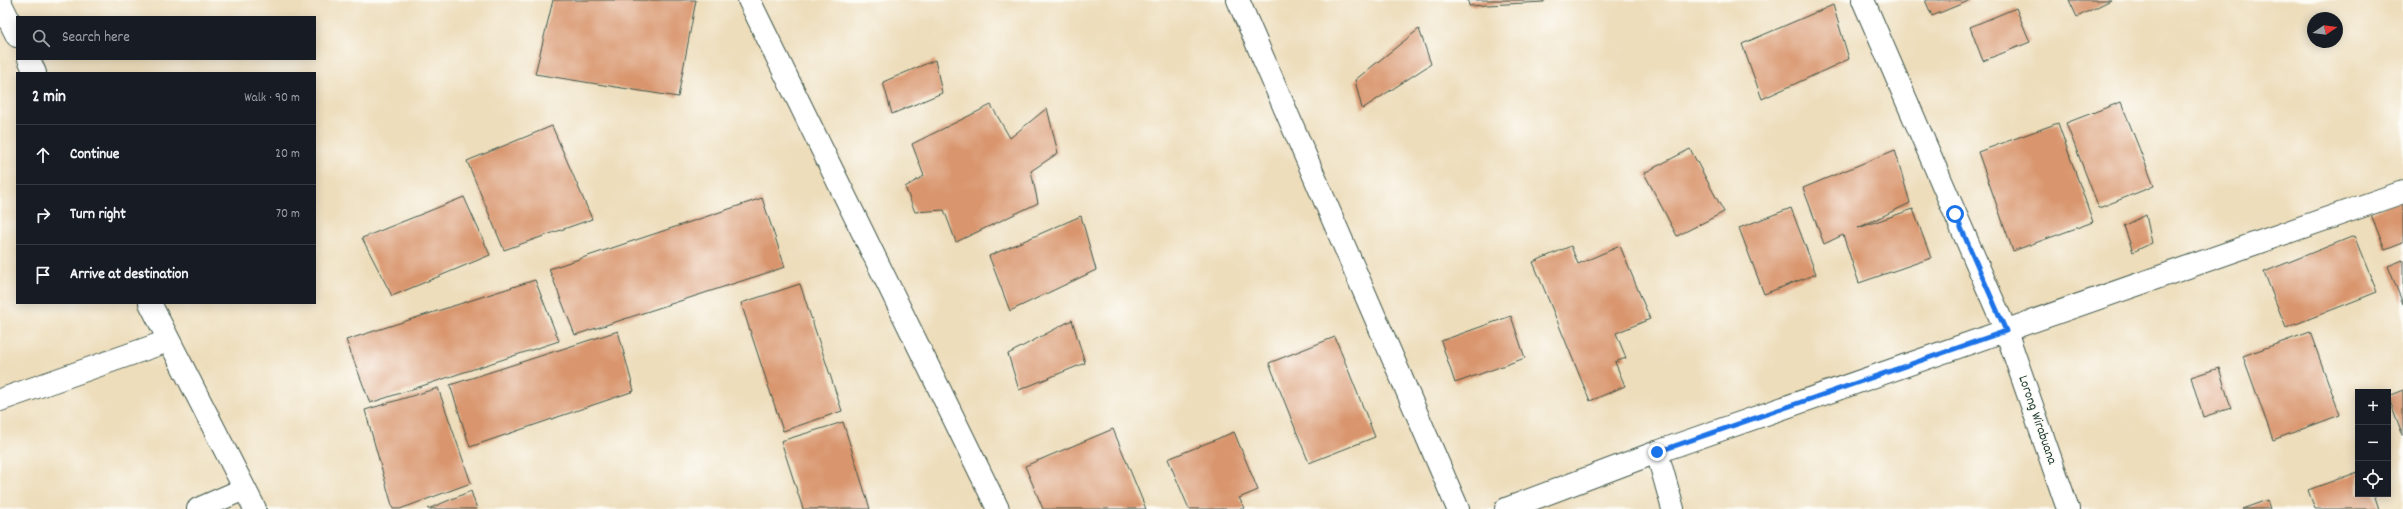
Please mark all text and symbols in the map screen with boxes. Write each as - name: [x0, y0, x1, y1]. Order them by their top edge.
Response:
- north arrow: [2307, 12, 2343, 48]
- search box: [16, 16, 316, 60]
- icon: search: [30, 27, 52, 49]
- text: Search here: [62, 27, 130, 49]
- text: 2 min: [32, 86, 66, 110]
- text: Walk · 90 m: [244, 89, 300, 108]
- icon: ahead: [32, 144, 54, 166]
- text: Continue: [70, 144, 119, 166]
- text: 20 m: [275, 145, 300, 164]
- icon: right: [32, 204, 54, 226]
- text: Turn right: [70, 204, 126, 226]
- text: 70 m: [276, 205, 300, 224]
- route start: [1946, 205, 1964, 223]
- icon: arrive: [32, 264, 54, 286]
- text: Arrive at destination: [70, 264, 188, 286]
- street label: Lorong Wirabuana: [2012, 373, 2062, 468]
- map controls: [2355, 389, 2391, 497]
- button: +: [2355, 389, 2391, 425]
- button: −: [2355, 425, 2391, 461]
- route end: [1648, 443, 1666, 461]
- button: locate: [2355, 461, 2391, 497]

